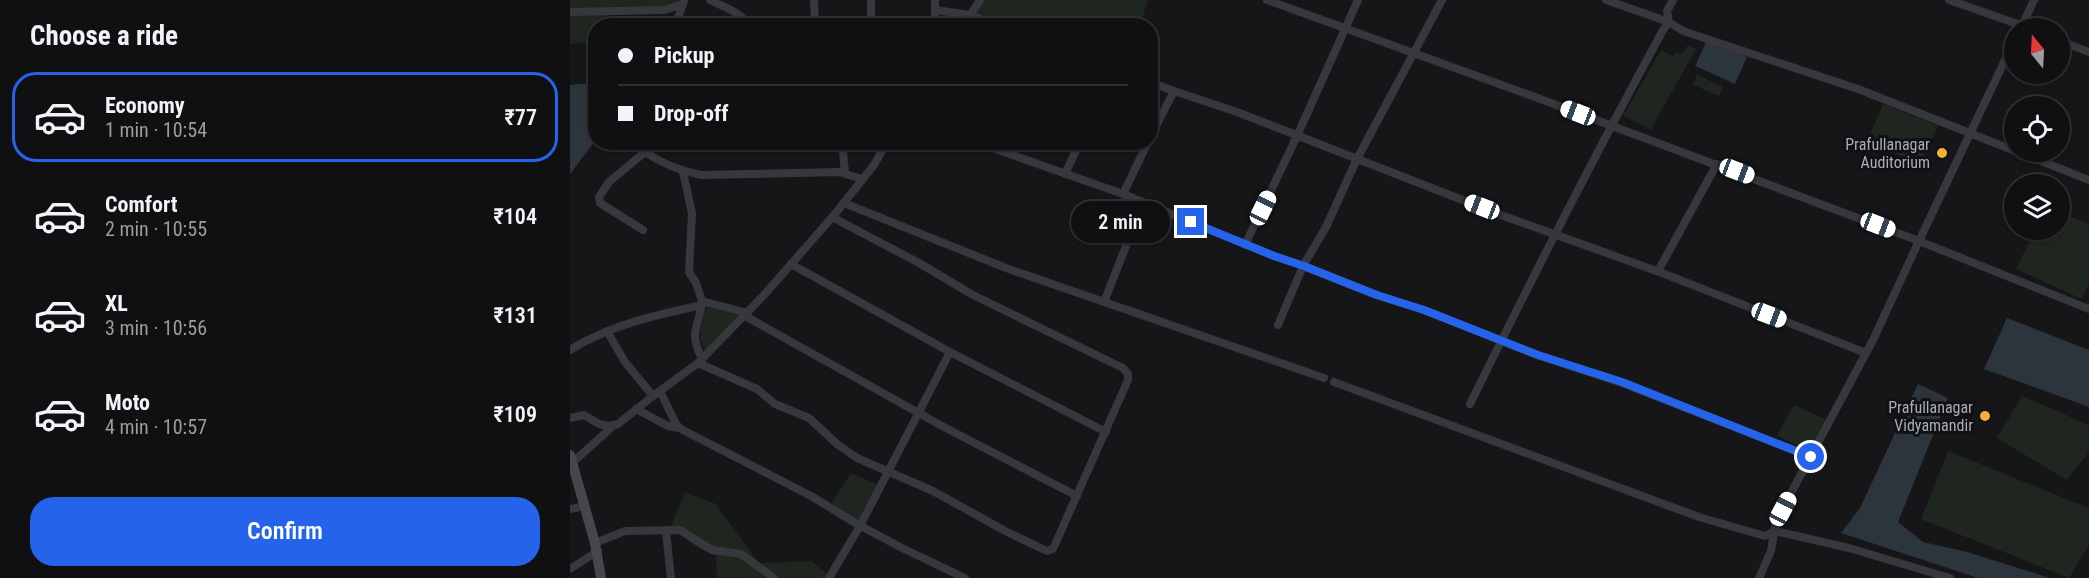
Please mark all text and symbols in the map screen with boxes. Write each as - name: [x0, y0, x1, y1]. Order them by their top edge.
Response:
- north arrow: [2004, 18, 2070, 84]
- map controls: [2004, 18, 2070, 240]
- text: Choose a ride: [30, 20, 178, 52]
- text: Pickup: [654, 43, 714, 68]
- icon: car: [33, 90, 87, 144]
- text: Economy: [105, 93, 185, 118]
- button: locate: [2004, 96, 2070, 162]
- car: [1558, 98, 1598, 128]
- text: Drop-off: [654, 101, 728, 126]
- text: ₹77: [505, 105, 537, 130]
- text: 1 min · 10:54: [105, 118, 207, 142]
- place label: Prafullanagar Auditorium: [1845, 135, 1930, 172]
- marker: Prafullanagar Auditorium: [1935, 146, 1949, 160]
- car: [1717, 156, 1757, 186]
- button: layers: [2004, 174, 2070, 240]
- car: [1247, 188, 1279, 228]
- icon: car: [33, 189, 87, 243]
- text: Comfort: [105, 192, 178, 217]
- car: [1462, 192, 1502, 222]
- callout: 2 min: [1071, 201, 1170, 243]
- text: ₹104: [493, 204, 537, 229]
- route end: [1177, 208, 1204, 235]
- text: 2 min: [1098, 210, 1143, 234]
- car: [1858, 210, 1898, 240]
- text: 2 min · 10:55: [105, 217, 207, 241]
- icon: car: [33, 288, 87, 342]
- text: XL: [105, 291, 128, 316]
- car: [1749, 300, 1789, 330]
- text: ₹131: [493, 303, 537, 328]
- text: 3 min · 10:56: [105, 316, 207, 340]
- icon: car: [33, 387, 87, 441]
- text: Moto: [105, 390, 150, 415]
- place label: Prafullanagar Vidyamandir: [1888, 398, 1973, 435]
- text: ₹109: [493, 402, 537, 427]
- marker: Prafullanagar Vidyamandir: [1978, 409, 1992, 423]
- text: 4 min · 10:57: [105, 415, 207, 439]
- route start: [1797, 443, 1824, 470]
- car: [1767, 489, 1799, 529]
- button: Confirm: [30, 497, 540, 566]

